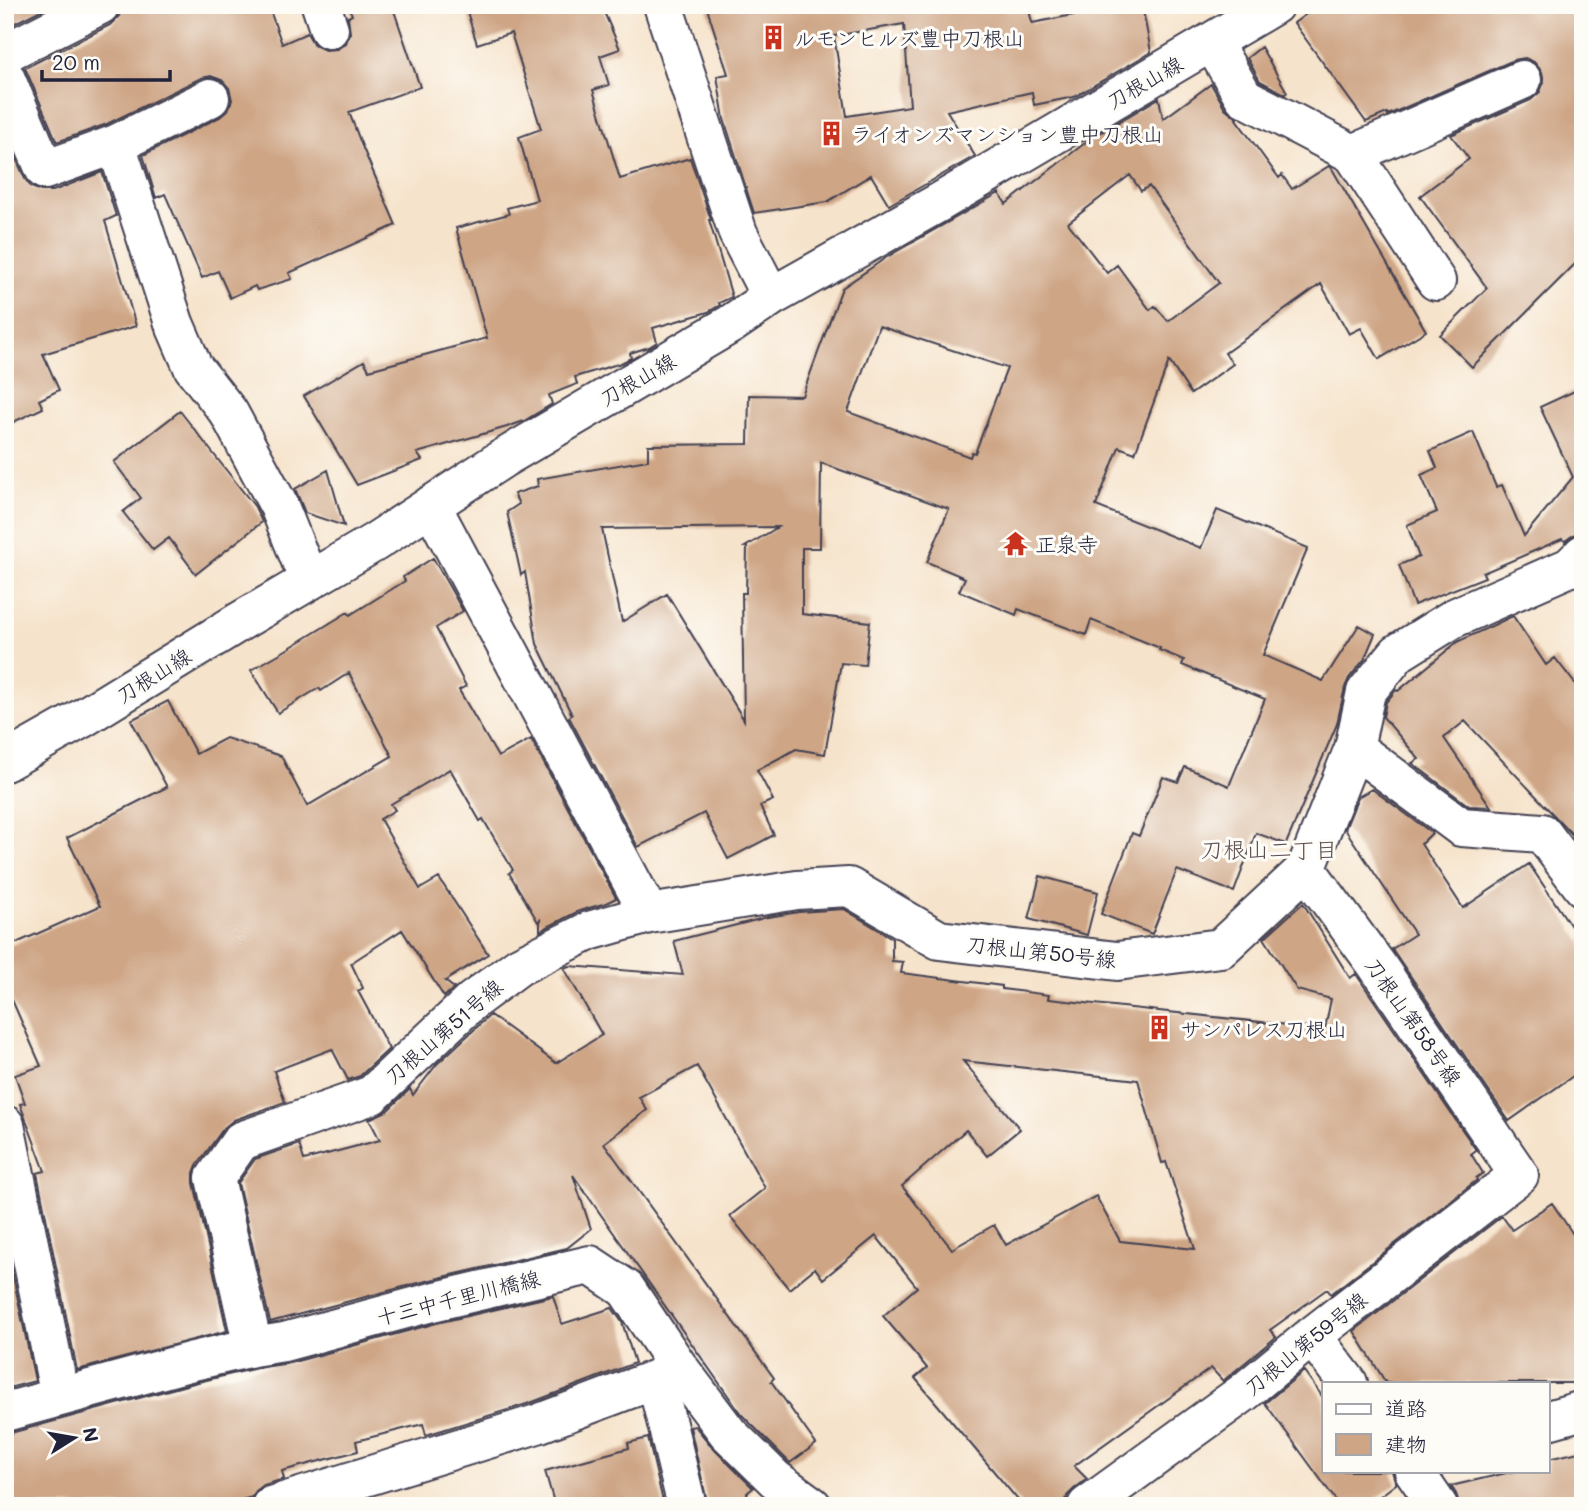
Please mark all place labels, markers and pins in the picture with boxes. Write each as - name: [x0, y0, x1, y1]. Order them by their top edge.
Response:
- building icon: ルモンヒルズ豊中刀根山: [760, 23, 788, 51]
- place label: ルモンヒルズ豊中刀根山: [794, 24, 1025, 51]
- building icon: ライオンズマンション豊中刀根山: [817, 119, 845, 147]
- place label: ライオンズマンション豊中刀根山: [851, 120, 1163, 147]
- temple icon: 正泉寺: [1001, 529, 1029, 557]
- place label: 正泉寺: [1035, 530, 1098, 557]
- building icon: サンパレス刀根山: [1146, 1014, 1174, 1042]
- place label: サンパレス刀根山: [1180, 1015, 1347, 1042]

